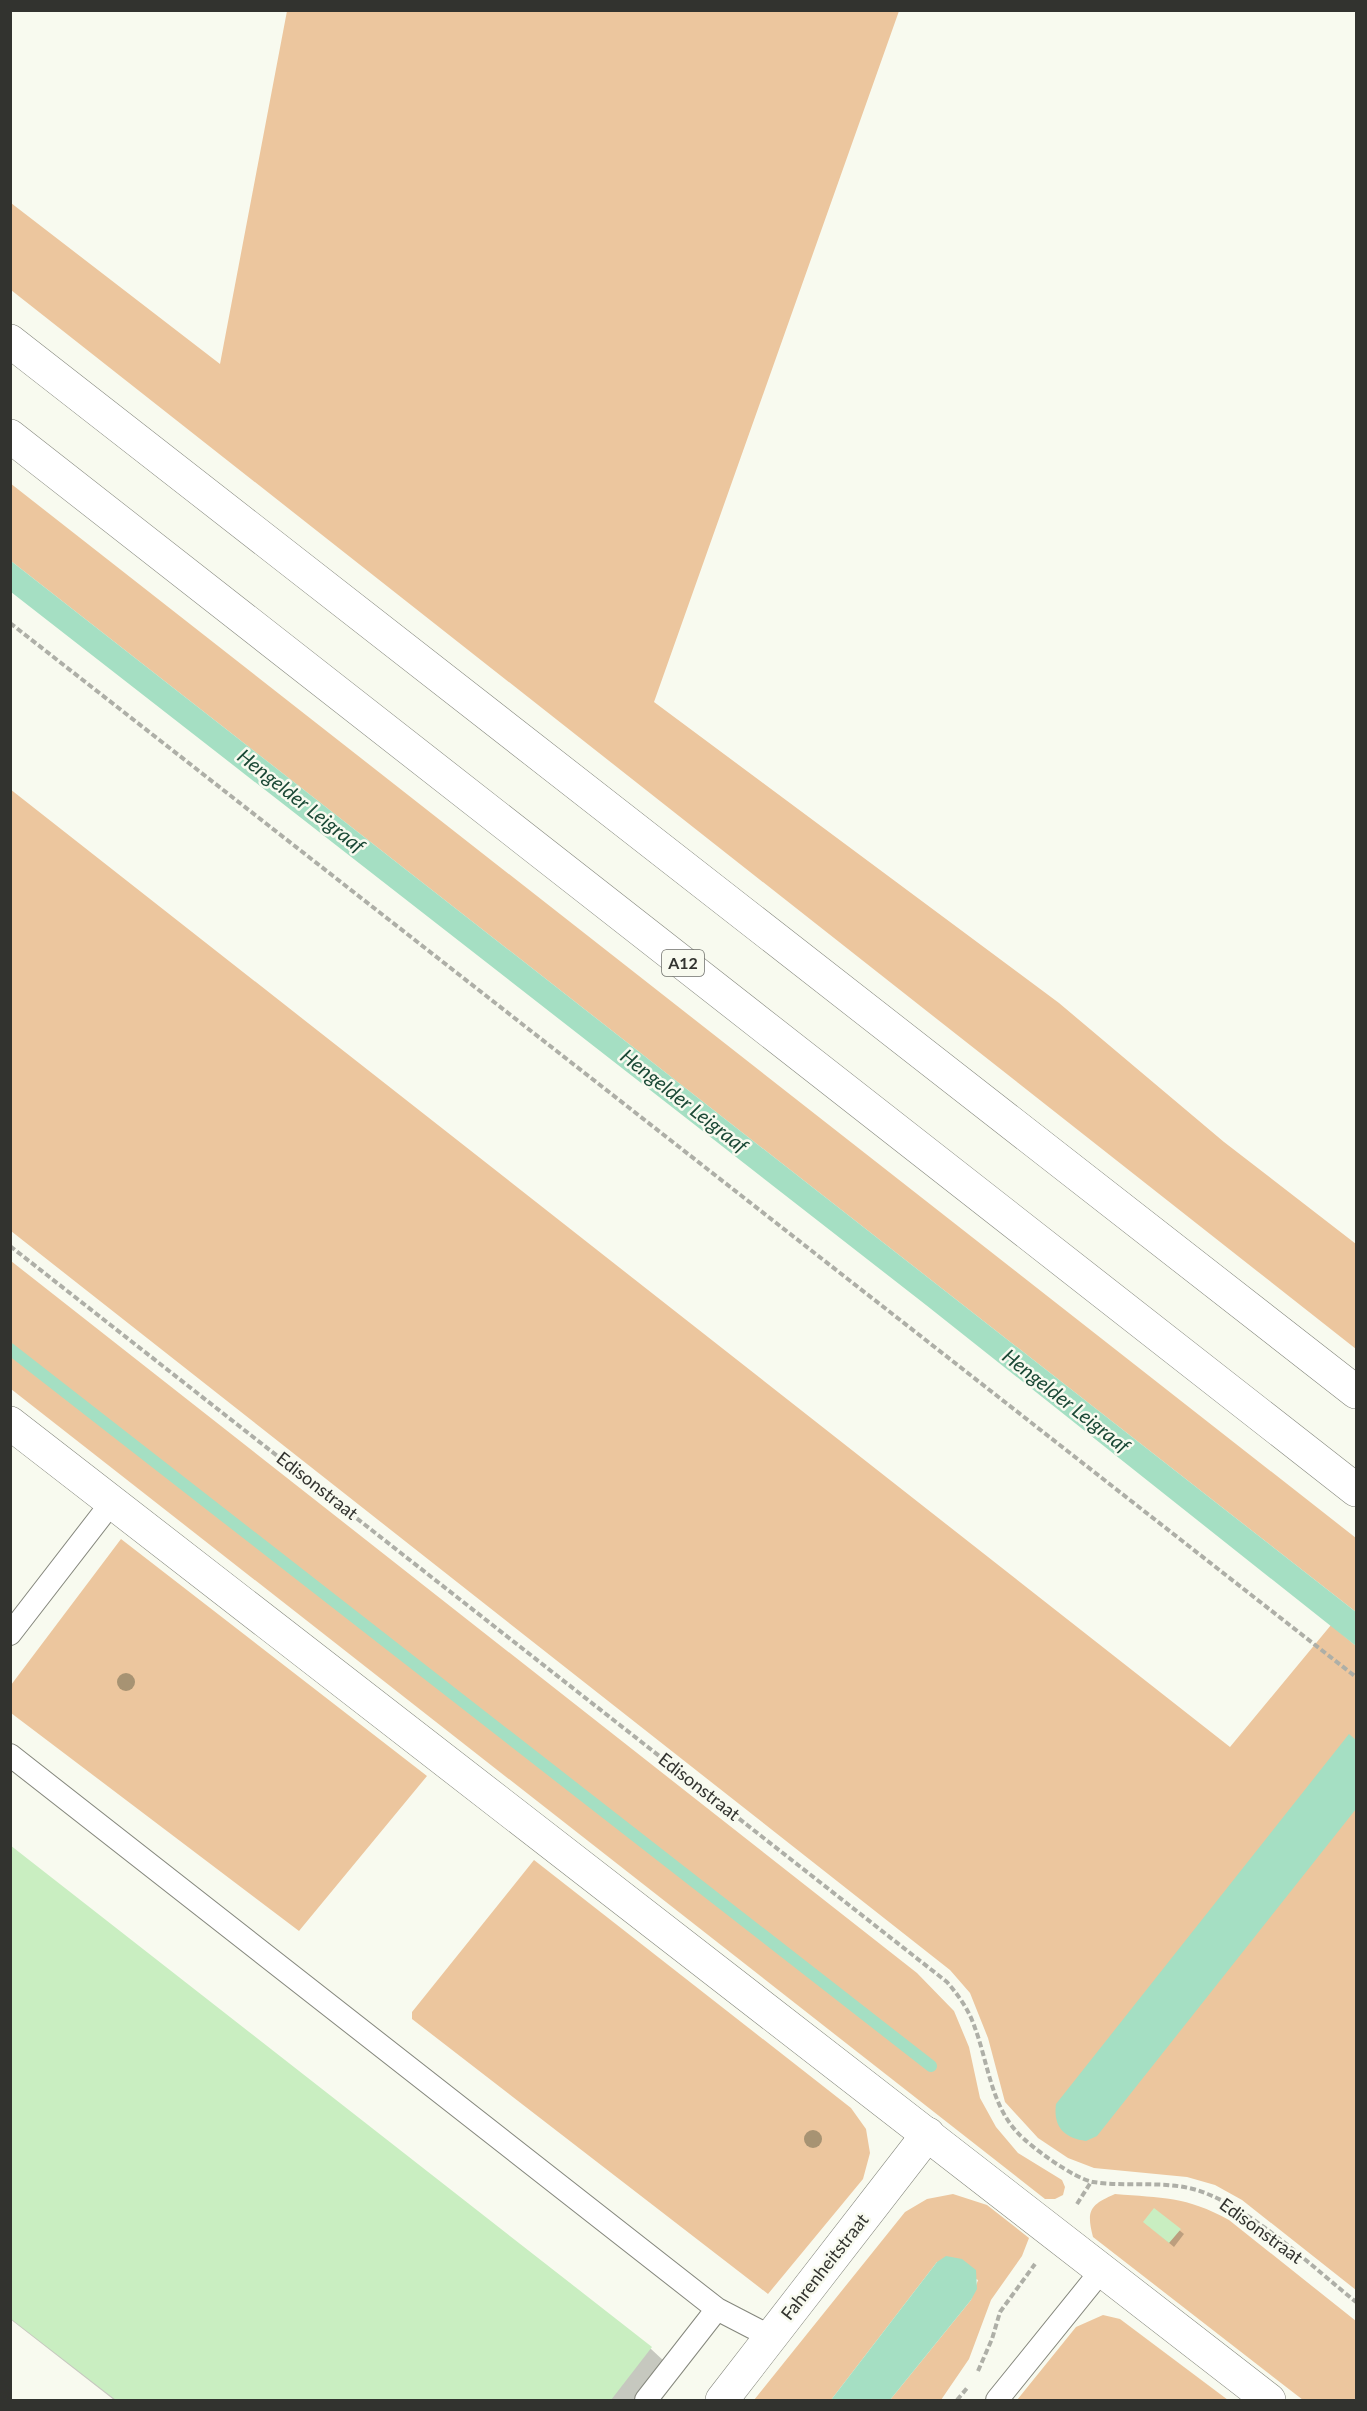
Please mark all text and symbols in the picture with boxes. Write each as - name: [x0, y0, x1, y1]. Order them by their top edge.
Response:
- water label: Hengelder Leigraaf: [233, 743, 371, 858]
- road number: A12: [662, 950, 704, 976]
- water label: Hengelder Leigraaf: [616, 1043, 754, 1158]
- water label: Hengelder Leigraaf: [998, 1343, 1136, 1458]
- street label: Edisonstraat: [272, 1447, 363, 1524]
- street label: Edisonstraat: [654, 1748, 745, 1825]
- street label: Edisonstraat: [1216, 2193, 1308, 2268]
- street label: Fahrenheitstraat: [776, 2208, 873, 2324]

